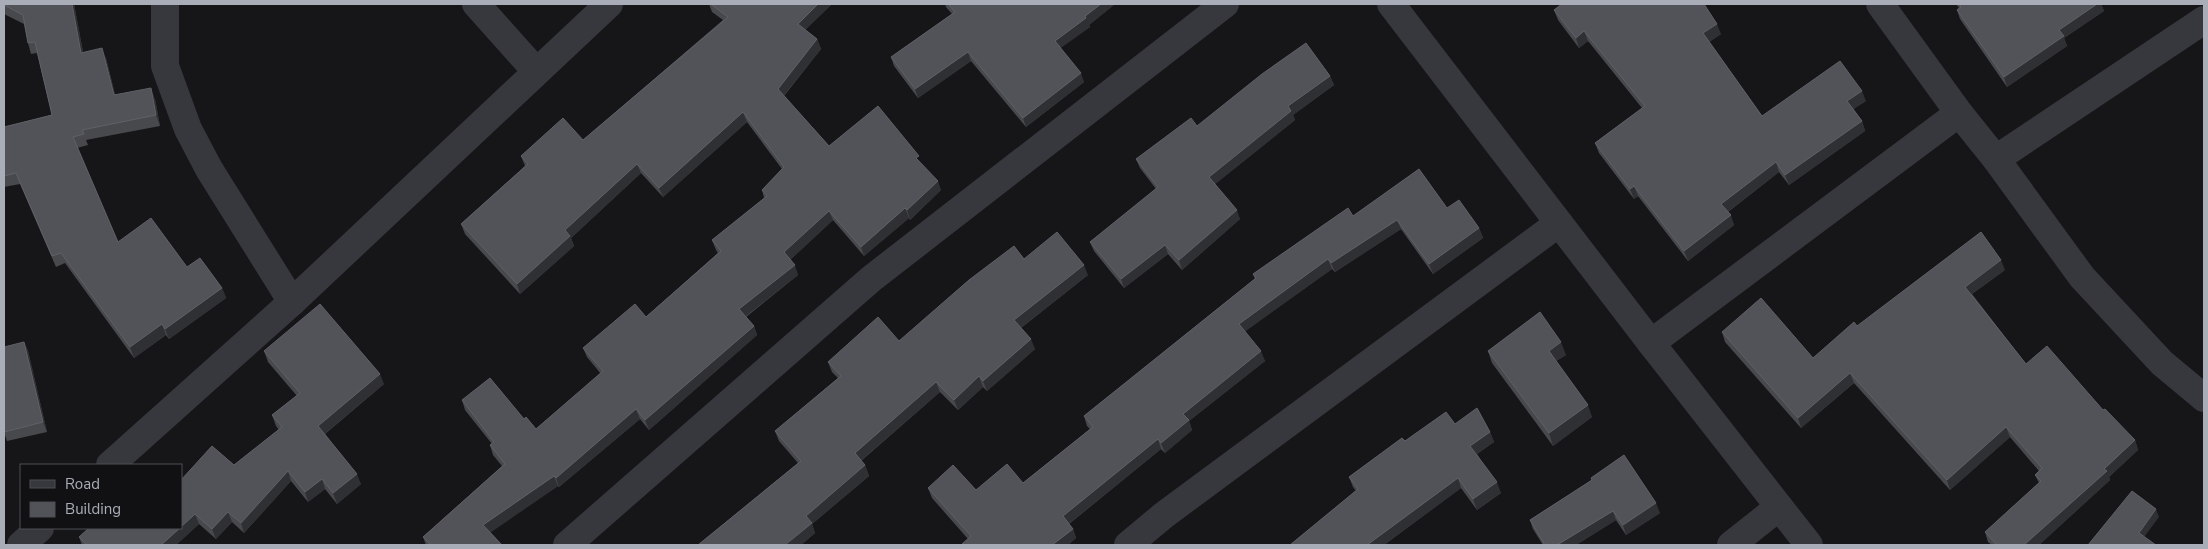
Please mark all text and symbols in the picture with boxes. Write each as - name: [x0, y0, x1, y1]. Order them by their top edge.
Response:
- legend: [20, 464, 182, 529]
- text: Road: [65, 474, 100, 494]
- text: Building: [65, 499, 121, 519]

